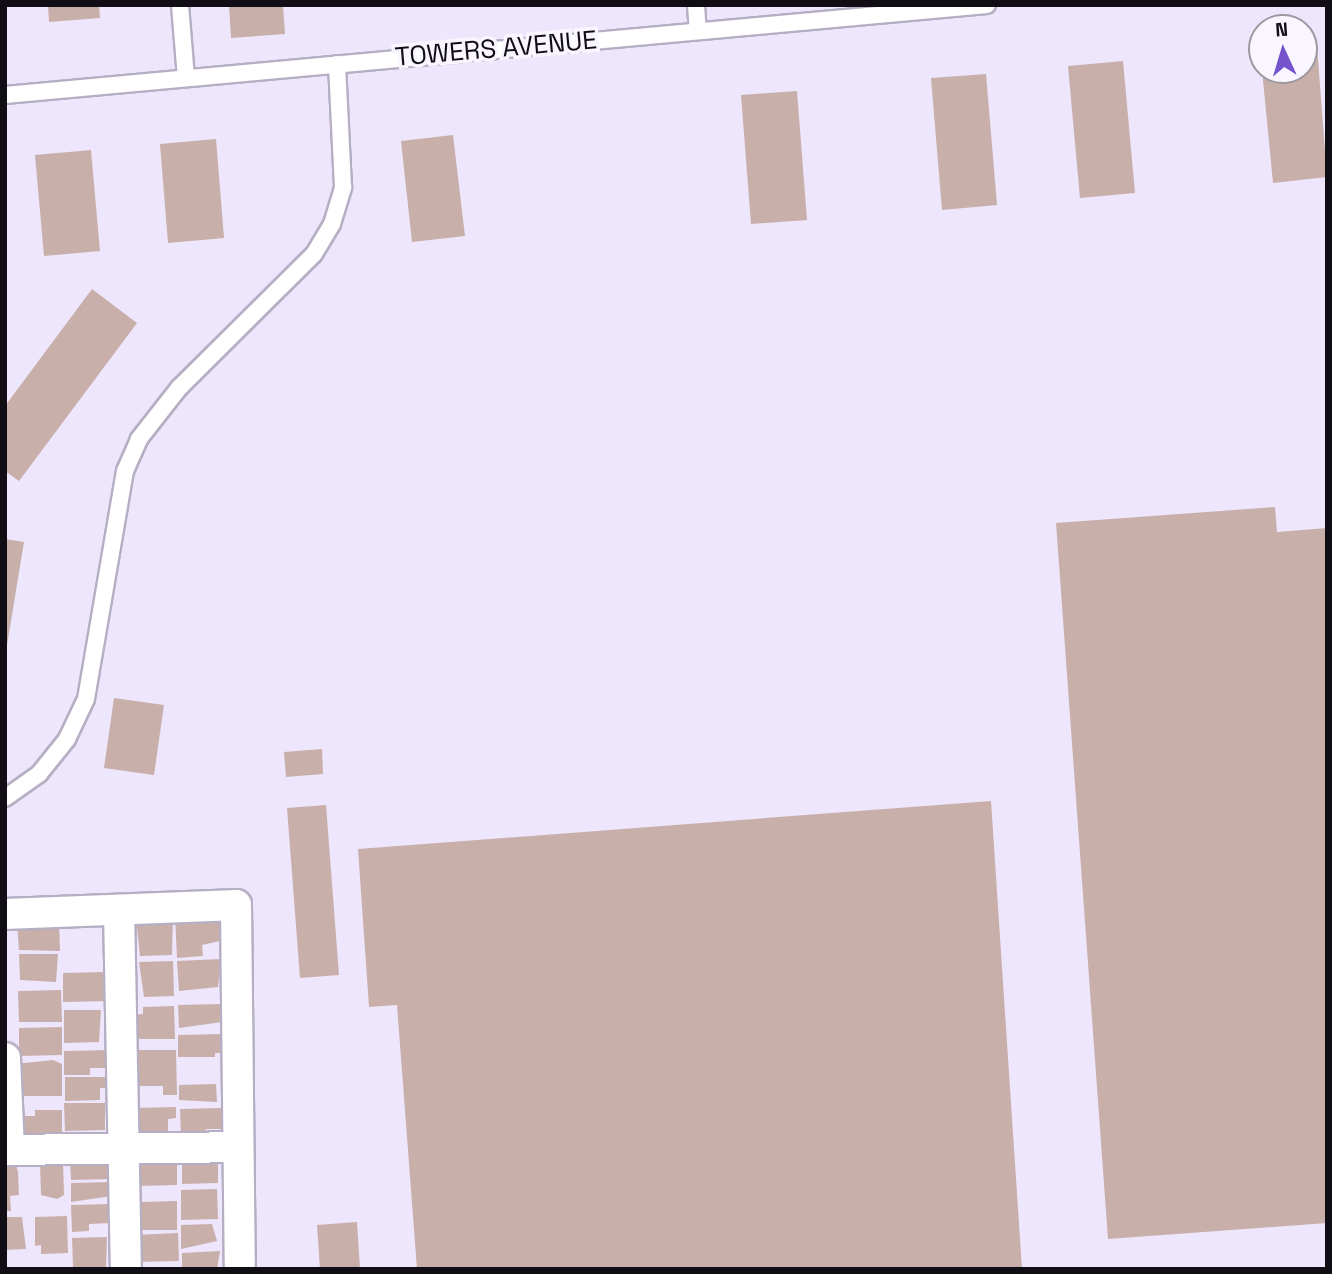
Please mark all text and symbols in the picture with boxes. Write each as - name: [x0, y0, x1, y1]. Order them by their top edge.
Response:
- north arrow: [1248, 14, 1318, 84]
- text: N: [1274, 17, 1289, 42]
- street label: TOWERS AVENUE: [393, 25, 599, 73]

